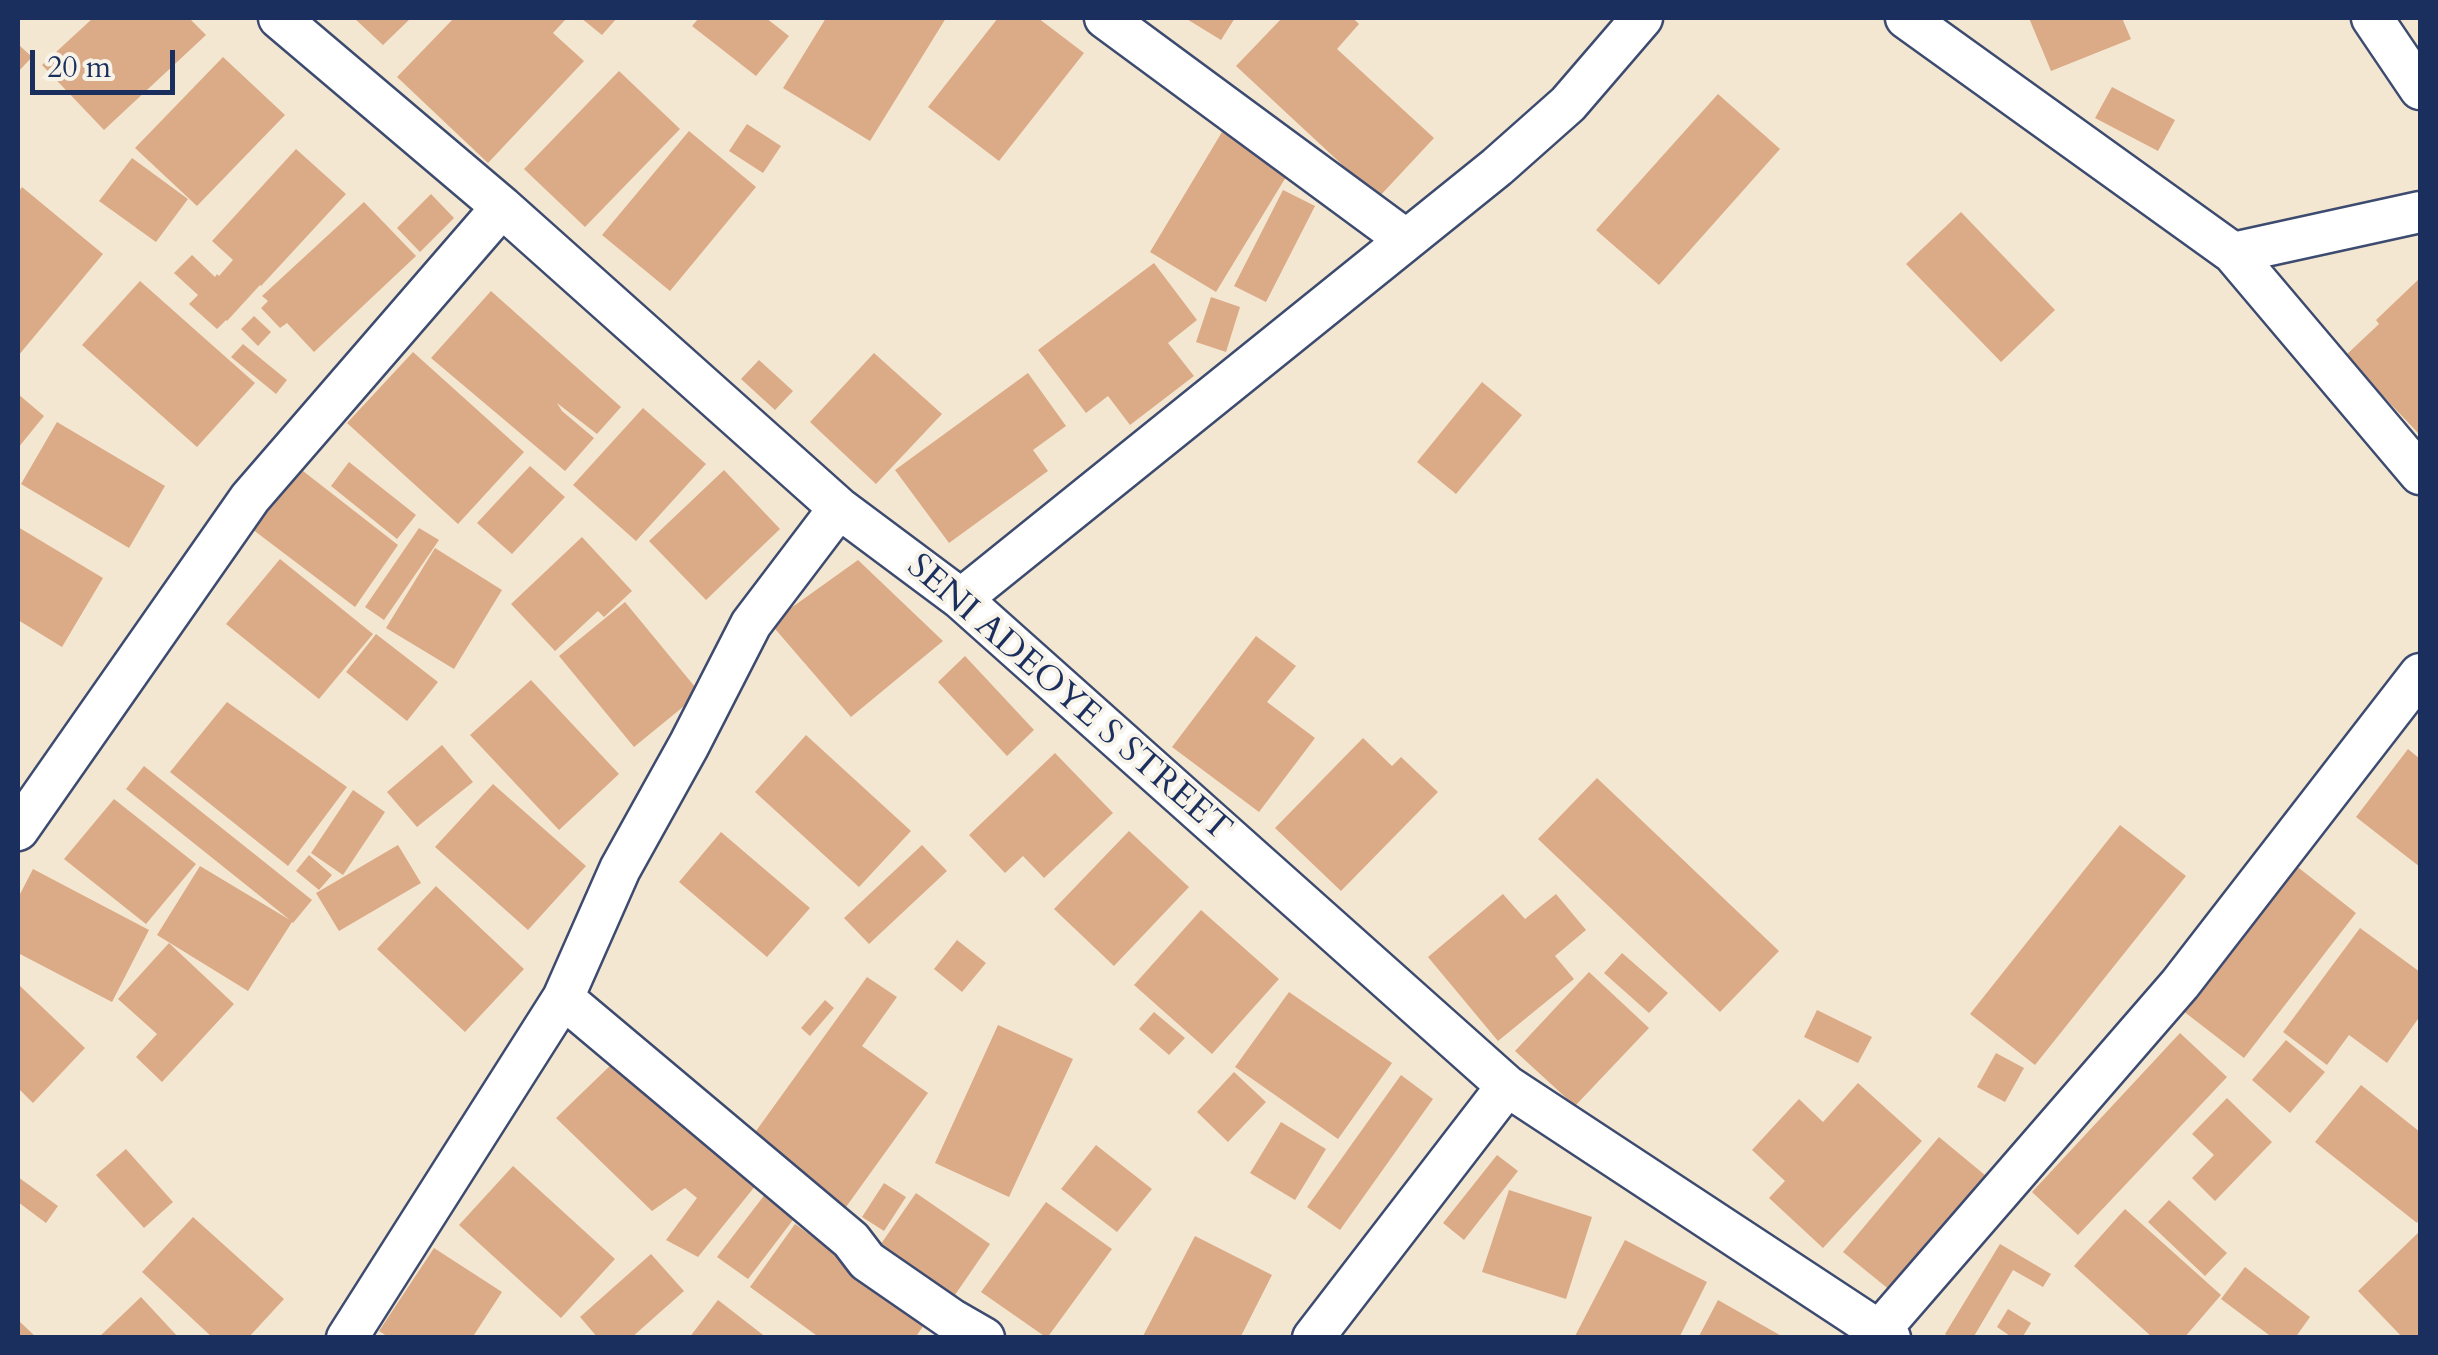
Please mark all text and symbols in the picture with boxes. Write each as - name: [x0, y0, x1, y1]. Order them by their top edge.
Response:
- scale bar: [35, 30, 180, 92]
- text: 20 m: [47, 47, 111, 88]
- street label: SENI ADEOYE S STREET: [897, 547, 1239, 851]

